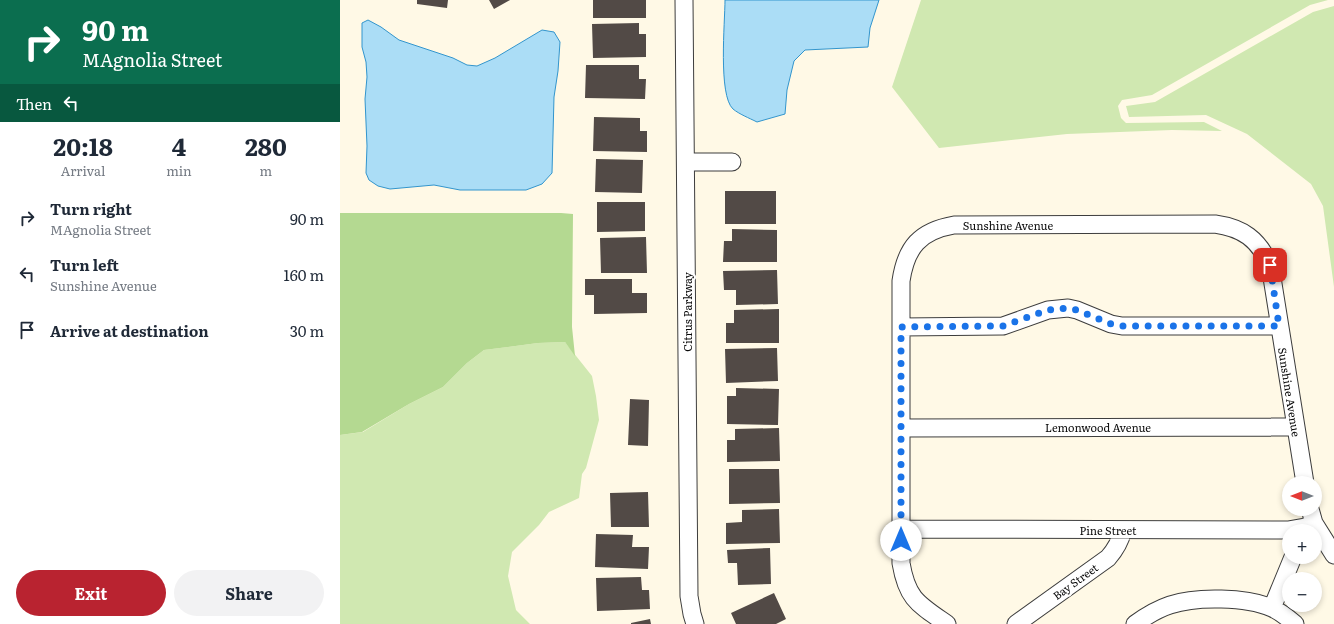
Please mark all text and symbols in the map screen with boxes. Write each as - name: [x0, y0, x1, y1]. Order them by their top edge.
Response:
- text: 90 m: [82, 8, 149, 50]
- icon: right: [16, 16, 68, 68]
- text: MAgnolia Street: [82, 46, 222, 73]
- text: Then: [16, 92, 52, 115]
- icon: left: [60, 92, 82, 114]
- text: 20:18: [53, 128, 113, 163]
- text: 4: [172, 128, 186, 163]
- text: 280: [245, 128, 287, 163]
- text: Arrival: [61, 161, 105, 180]
- text: min: [166, 161, 192, 180]
- text: m: [260, 161, 272, 180]
- text: Turn right: [50, 197, 132, 220]
- icon: right: [16, 207, 38, 229]
- text: 90 m: [290, 207, 324, 230]
- street label: Sunshine Avenue: [963, 217, 1053, 233]
- text: MAgnolia Street: [50, 220, 151, 239]
- pin: [1253, 248, 1287, 282]
- text: Turn left: [50, 253, 119, 276]
- icon: arrive: [1259, 254, 1281, 276]
- icon: left: [16, 263, 38, 285]
- text: 160 m: [284, 263, 324, 286]
- street label: Citrus Parkway: [679, 272, 695, 352]
- text: Sunshine Avenue: [50, 276, 157, 295]
- icon: arrive: [16, 319, 38, 341]
- text: Arrive at destination: [50, 319, 209, 342]
- text: 30 m: [290, 319, 324, 342]
- street label: Sunshine Avenue: [1275, 346, 1305, 438]
- street label: Lemonwood Avenue: [1045, 419, 1151, 435]
- north arrow: [1282, 476, 1322, 516]
- map controls: [1282, 476, 1322, 612]
- position arrow: [880, 519, 922, 561]
- street label: Pine Street: [1080, 522, 1137, 538]
- button: +: [1282, 524, 1322, 564]
- street label: Bay Street: [1049, 559, 1101, 603]
- button: Exit: [16, 570, 166, 616]
- button: Share: [174, 570, 324, 616]
- button: −: [1282, 572, 1322, 612]

